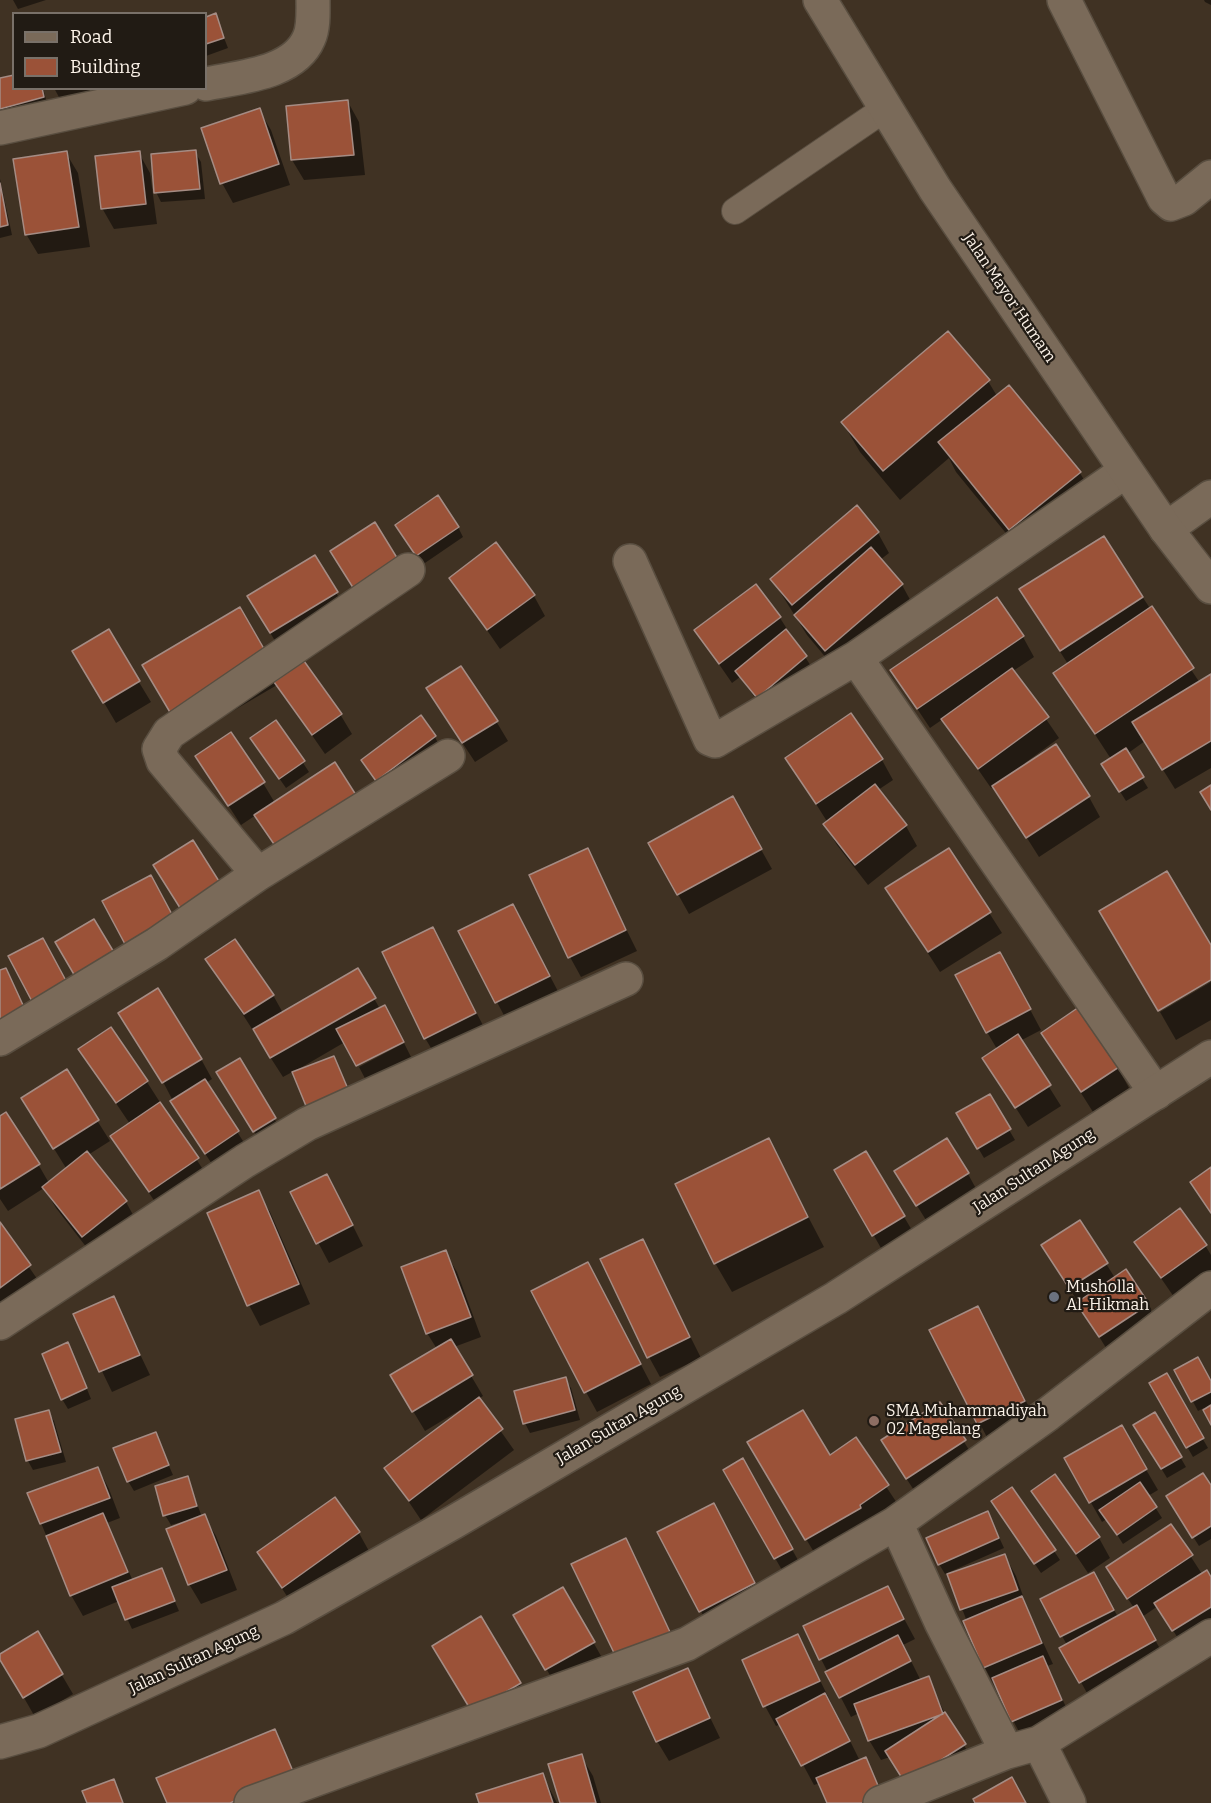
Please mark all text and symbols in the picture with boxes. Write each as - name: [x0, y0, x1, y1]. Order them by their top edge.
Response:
- legend: [12, 12, 207, 90]
- text: Road: [70, 26, 112, 48]
- text: Building: [70, 56, 141, 78]
- street label: Jalan Mayor Humam: [959, 230, 1059, 366]
- street label: Jalan Sultan Agung: [970, 1125, 1098, 1217]
- place label: Musholla Al-Hikmah: [1066, 1278, 1149, 1316]
- marker: Musholla Al-Hikmah: [1047, 1290, 1061, 1304]
- street label: Jalan Sultan Agung: [553, 1382, 685, 1468]
- place label: SMA Muhammadiyah 02 Magelang: [886, 1402, 1047, 1440]
- marker: SMA Muhammadiyah 02 Magelang: [867, 1414, 881, 1428]
- street label: Jalan Sultan Agung: [126, 1622, 262, 1698]

